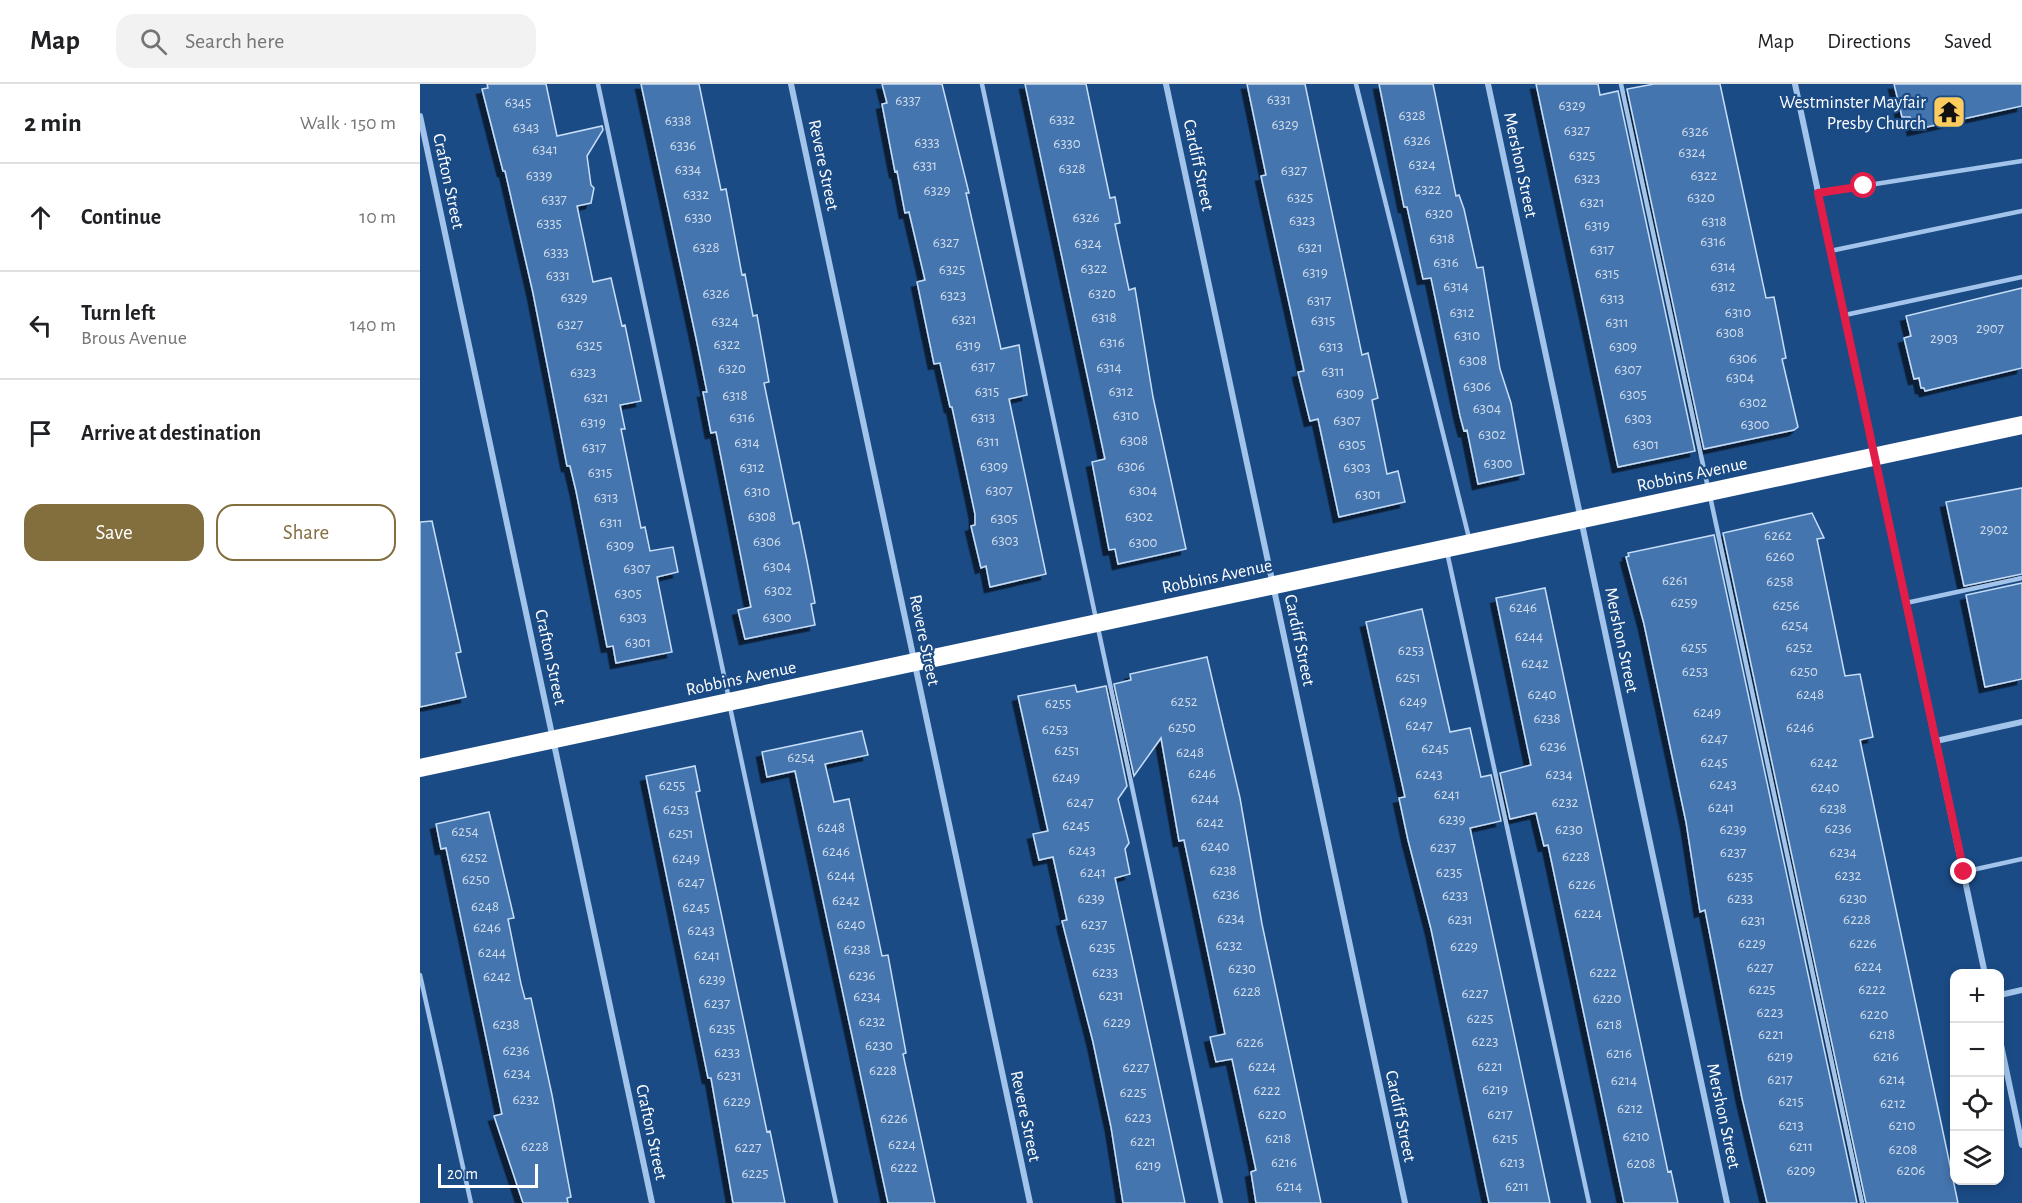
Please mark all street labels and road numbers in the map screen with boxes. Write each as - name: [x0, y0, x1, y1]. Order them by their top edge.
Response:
- street label: Mershon Street: [1500, 111, 1540, 220]
- street label: Revere Street: [805, 118, 842, 213]
- street label: Cardiff Street: [1180, 118, 1217, 213]
- street label: Crafton Street: [429, 132, 467, 231]
- street label: Robbins Avenue: [1635, 454, 1749, 495]
- street label: Robbins Avenue: [1160, 556, 1274, 597]
- street label: Mershon Street: [1601, 586, 1641, 695]
- street label: Revere Street: [906, 593, 943, 688]
- street label: Cardiff Street: [1281, 593, 1318, 688]
- street label: Crafton Street: [531, 608, 569, 707]
- street label: Robbins Avenue: [684, 658, 798, 699]
- street label: Mershon Street: [1703, 1062, 1743, 1171]
- street label: Revere Street: [1007, 1069, 1044, 1164]
- street label: Cardiff Street: [1382, 1069, 1419, 1164]
- street label: Crafton Street: [632, 1083, 670, 1182]

